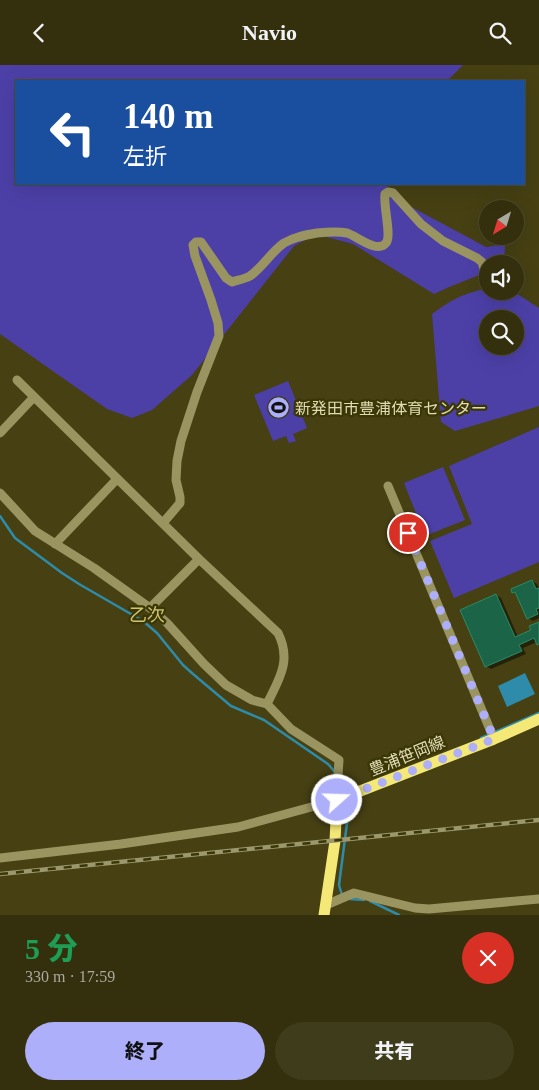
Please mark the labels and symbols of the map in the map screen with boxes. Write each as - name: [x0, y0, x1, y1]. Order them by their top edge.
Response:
- north arrow: [479, 200, 524, 245]
- sports icon: 新発田市豊浦体育センター: [267, 396, 291, 420]
- place label: 新発田市豊浦体育センター: [295, 400, 487, 417]
- pin: [387, 512, 429, 554]
- district label: 乙次: [129, 605, 165, 625]
- street label: 豊浦笹岡線: [367, 733, 447, 779]
- position arrow: [310, 773, 362, 825]

